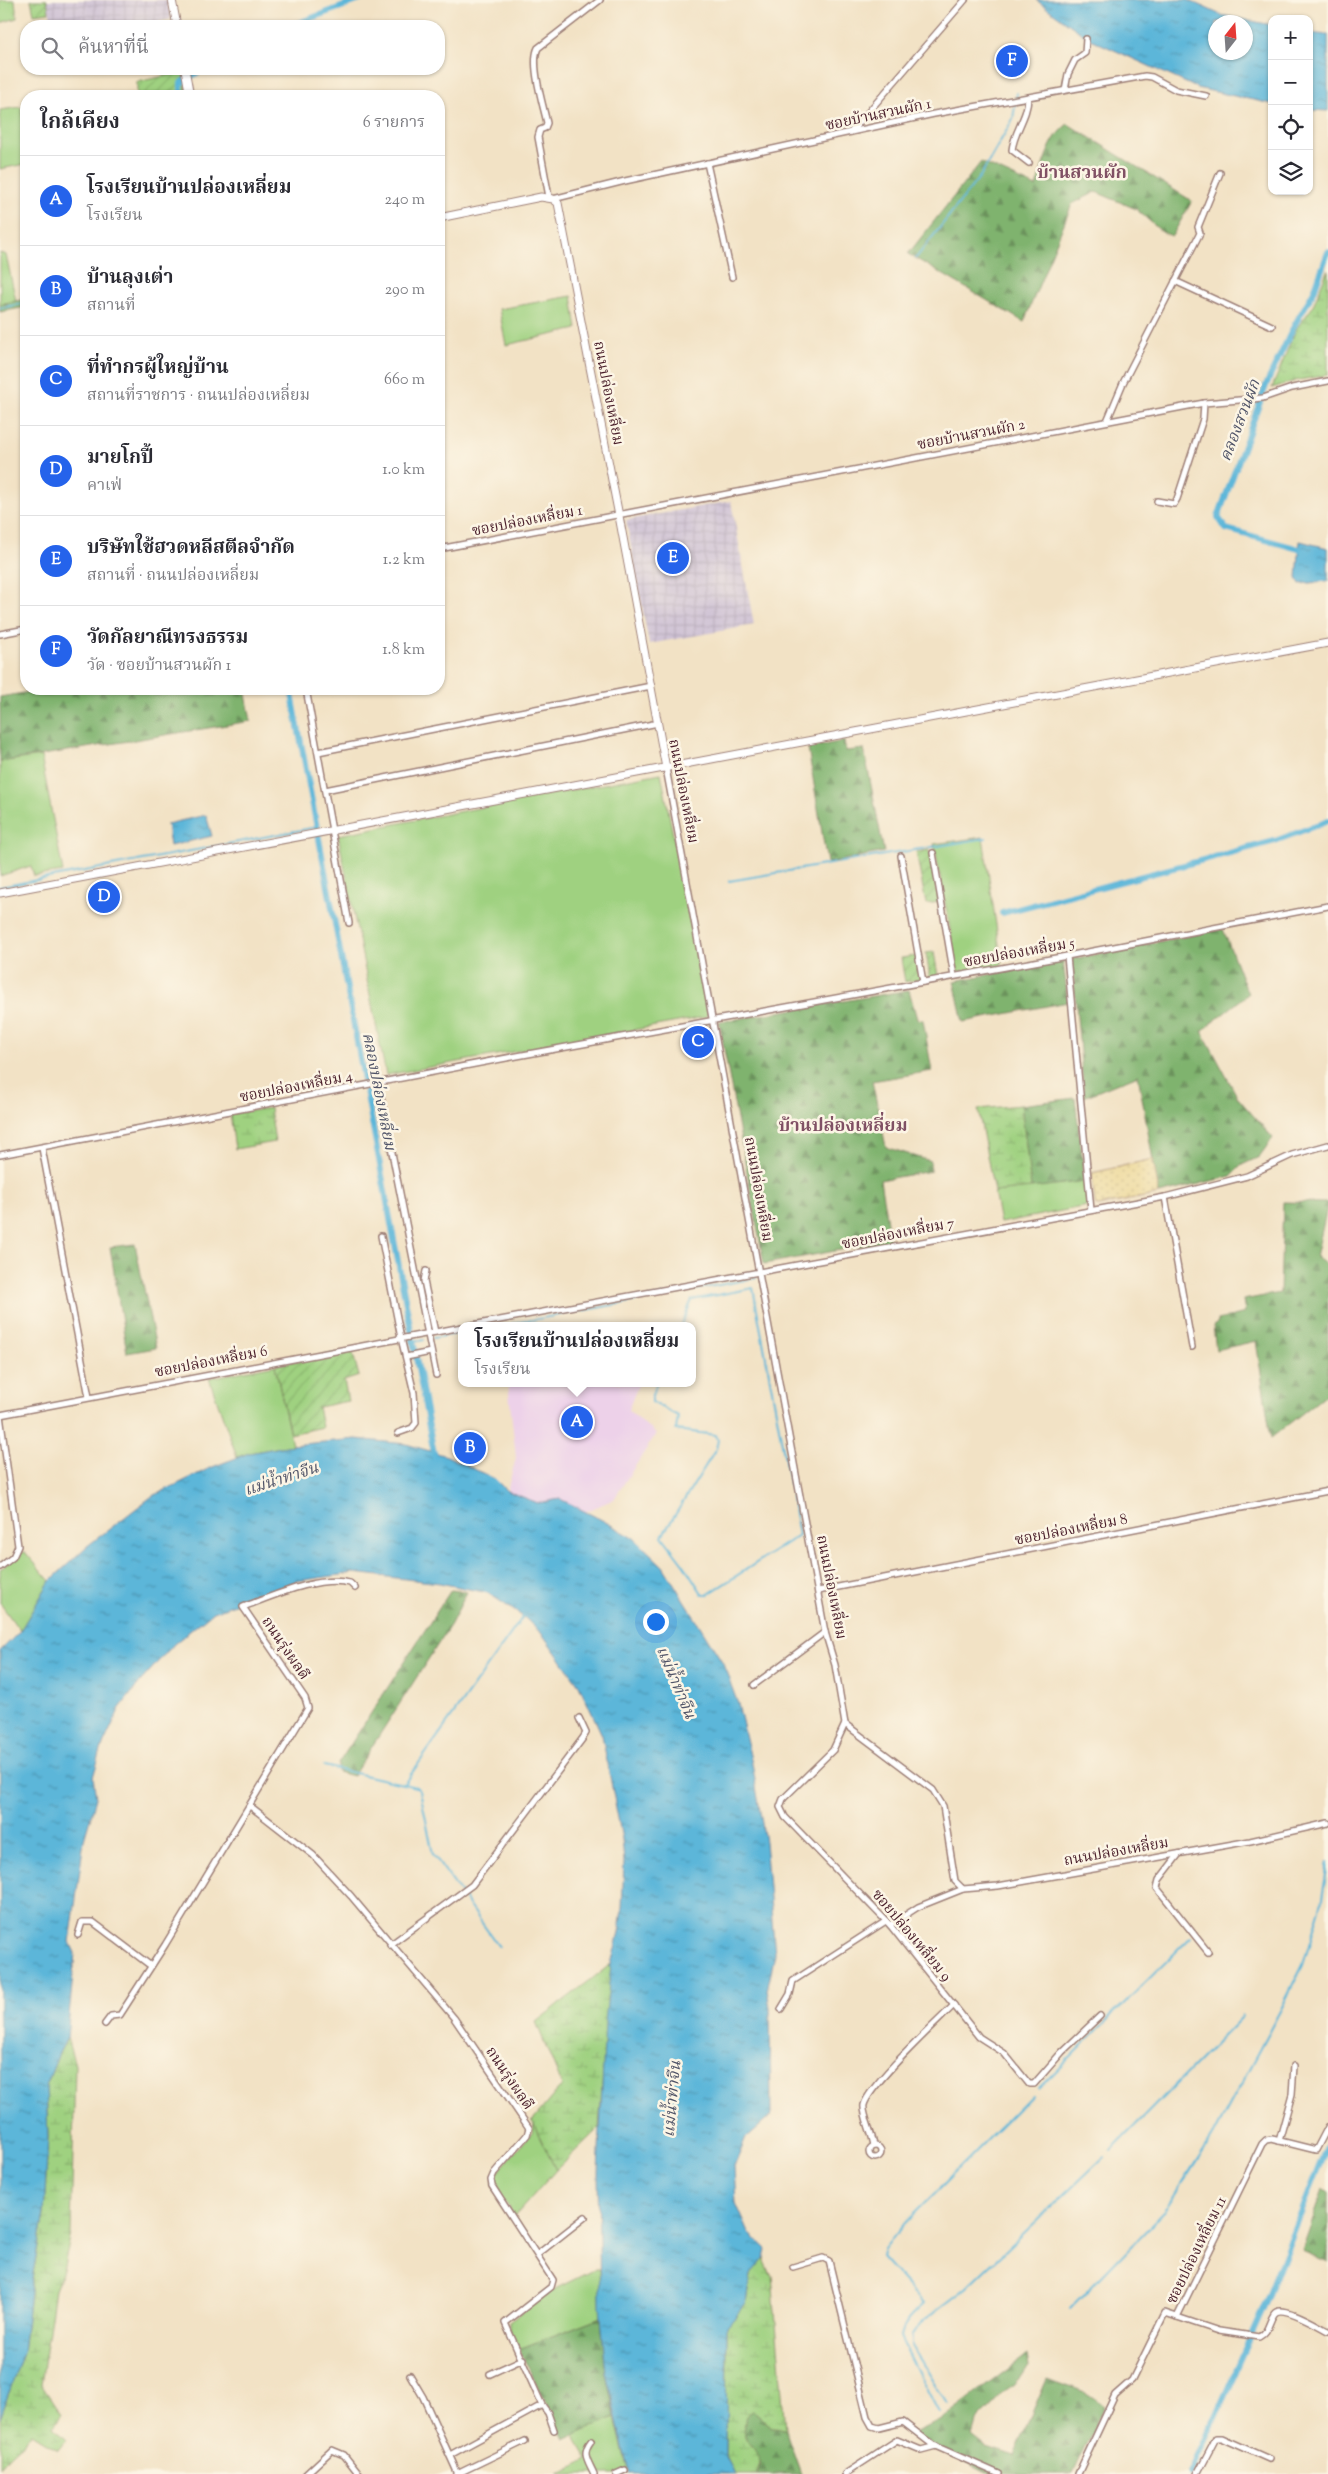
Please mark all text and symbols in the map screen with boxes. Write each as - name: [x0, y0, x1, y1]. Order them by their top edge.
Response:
- north arrow: [1208, 15, 1253, 60]
- map controls: [1268, 15, 1313, 195]
- button: +: [1268, 15, 1313, 60]
- search box: [20, 20, 445, 75]
- icon: search: [38, 34, 66, 62]
- text: ค้นหาที่นี่: [78, 35, 149, 62]
- pin: F: [996, 42, 1028, 80]
- button: −: [1268, 60, 1313, 105]
- street label: ซอยบ้านสวนผัก 1: [823, 94, 933, 137]
- button: locate: [1268, 105, 1313, 150]
- text: ใกล้เคียง: [40, 108, 120, 138]
- text: 6 รายการ: [363, 112, 425, 135]
- button: layers: [1268, 150, 1313, 195]
- district label: บ้านสวนผัก: [1037, 161, 1127, 187]
- text: โรงเรียนบ้านปล่องเหลี่ยม: [87, 175, 291, 202]
- text: A: [50, 189, 63, 212]
- text: 240 m: [384, 189, 425, 212]
- text: โรงเรียน: [87, 205, 143, 228]
- text: บ้านลุงเต่า: [87, 265, 173, 292]
- text: B: [51, 279, 61, 302]
- text: 290 m: [385, 279, 425, 302]
- text: สถานที่: [87, 295, 135, 318]
- street label: ถนนปล่องเหลี่ยม: [587, 339, 630, 447]
- text: ที่ทำกรผู้ใหญ่บ้าน: [87, 355, 229, 382]
- text: C: [50, 369, 62, 392]
- text: 660 m: [384, 369, 425, 392]
- water label: คลองสวนผัก: [1215, 375, 1268, 465]
- text: สถานที่ราชการ · ถนนปล่องเหลี่ยม: [87, 385, 310, 408]
- street label: ซอยบ้านสวนผัก 2: [916, 415, 1027, 456]
- text: มายโกปี้: [87, 445, 153, 472]
- text: D: [50, 459, 62, 482]
- text: 1.0 km: [382, 459, 425, 482]
- text: คาเฟ่: [87, 475, 122, 498]
- street label: ซอยปล่องเหลี่ยม 1: [470, 499, 584, 542]
- text: บริษัทใช้ฮวดหลีสตีลจำกัด: [87, 535, 295, 562]
- pin: E: [657, 539, 689, 577]
- text: E: [51, 549, 61, 572]
- text: 1.2 km: [383, 549, 425, 572]
- text: สถานที่ · ถนนปล่องเหลี่ยม: [87, 565, 259, 588]
- text: วัดกัลยาณีทรงธรรม: [87, 625, 248, 652]
- text: F: [52, 639, 60, 662]
- text: 1.8 km: [382, 639, 425, 662]
- text: วัด · ซอยบ้านสวนผัก 1: [87, 655, 231, 678]
- street label: ถนนปล่องเหลี่ยม: [662, 737, 705, 845]
- pin: D: [88, 878, 120, 916]
- street label: ซอยปล่องเหลี่ยม 5: [962, 931, 1076, 974]
- pin: C: [682, 1023, 714, 1061]
- water label: คลองปล่องเหลี่ยม: [355, 1030, 402, 1154]
- street label: ซอยปล่องเหลี่ยม 4: [238, 1064, 355, 1109]
- district label: บ้านปล่องเหลี่ยม: [778, 1111, 908, 1140]
- street label: ถนนปล่องเหลี่ยม: [738, 1135, 779, 1243]
- street label: ซอยปล่องเหลี่ยม 7: [840, 1211, 957, 1256]
- popup: [458, 1322, 696, 1387]
- text: โรงเรียนบ้านปล่องเหลี่ยม: [475, 1329, 679, 1356]
- street label: ซอยปล่องเหลี่ยม 6: [153, 1339, 269, 1384]
- text: โรงเรียน: [475, 1359, 530, 1382]
- pin: A: [561, 1403, 593, 1441]
- pin: B: [454, 1429, 486, 1467]
- water label: แม่น้ำท่าจีน: [241, 1456, 322, 1503]
- street label: ซอยปล่องเหลี่ยม 8: [1013, 1507, 1129, 1552]
- street label: ถนนปล่องเหลี่ยม: [810, 1533, 853, 1641]
- your location: [643, 1609, 669, 1635]
- street label: ถนนรุ่งผลดี: [256, 1613, 314, 1685]
- water label: แม่น้ำท่าจีน: [649, 1642, 702, 1723]
- street label: ถนนปล่องเหลี่ยม: [1062, 1831, 1170, 1872]
- street label: ซอยปล่องเหลี่ยม 9: [866, 1884, 957, 1986]
- street label: ถนนรุ่งผลดี: [480, 2043, 538, 2115]
- water label: แม่น้ำท่าจีน: [657, 2059, 688, 2138]
- street label: ซอยปล่องเหลี่ยม 11: [1160, 2193, 1232, 2308]

